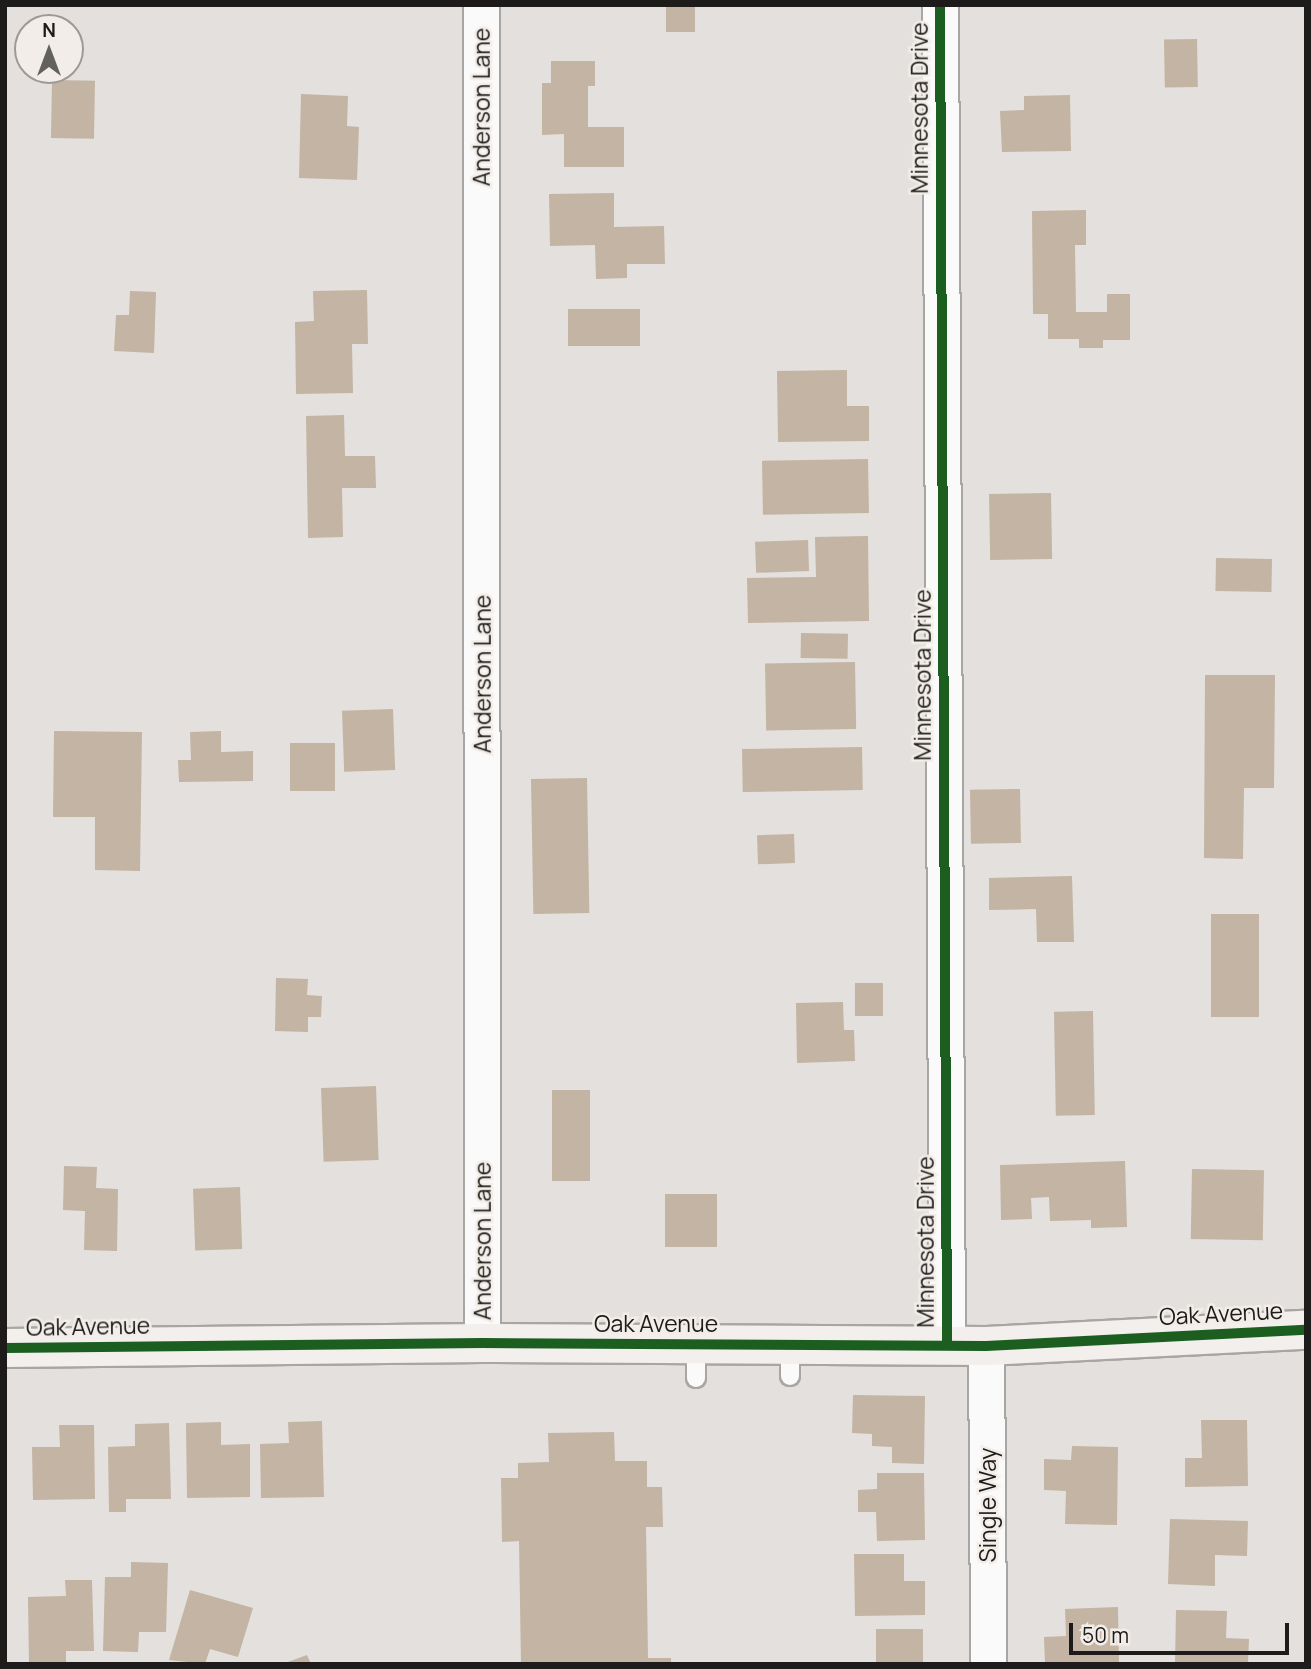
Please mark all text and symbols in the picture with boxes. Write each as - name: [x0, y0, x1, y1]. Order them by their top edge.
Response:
- north arrow: [14, 14, 84, 84]
- text: N: [42, 17, 56, 43]
- street label: Minnesota Drive: [905, 22, 933, 194]
- street label: Anderson Lane: [467, 28, 495, 186]
- street label: Minnesota Drive: [908, 589, 936, 761]
- street label: Anderson Lane: [468, 595, 496, 753]
- street label: Minnesota Drive: [911, 1156, 939, 1328]
- street label: Anderson Lane: [468, 1162, 496, 1320]
- street label: Oak Avenue: [1158, 1296, 1284, 1330]
- street label: Oak Avenue: [594, 1309, 718, 1337]
- street label: Oak Avenue: [26, 1311, 150, 1341]
- street label: Single Way: [973, 1448, 1001, 1562]
- scale bar: [1073, 1610, 1294, 1654]
- text: 50 m: [1082, 1621, 1129, 1649]

